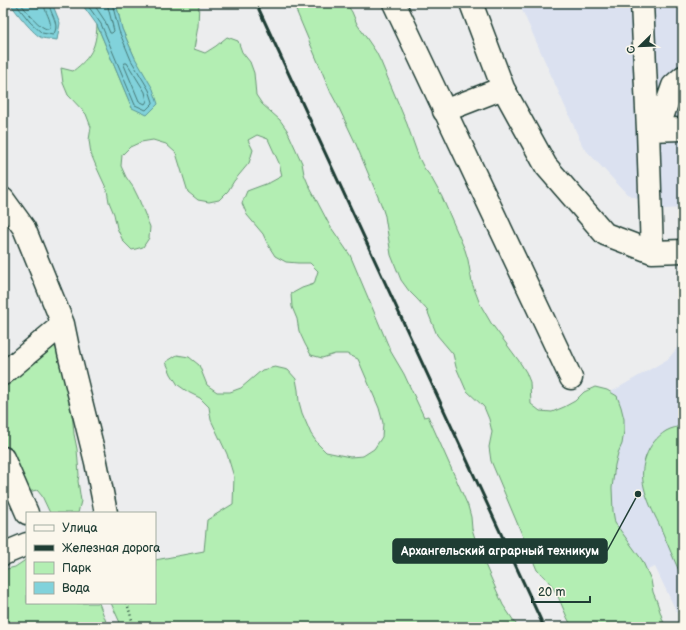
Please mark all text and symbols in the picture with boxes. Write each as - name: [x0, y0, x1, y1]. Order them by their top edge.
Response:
- north arrow: [620, 26, 660, 66]
- text: С: [624, 43, 639, 56]
- legend: [26, 512, 156, 604]
- text: Улица: [62, 521, 98, 536]
- callout: Архангельский аграрный техникум: [393, 539, 607, 563]
- text: Железная дорога: [62, 541, 160, 556]
- text: Архангельский аграрный техникум: [400, 544, 599, 559]
- text: Парк: [62, 561, 92, 576]
- scale bar: [532, 578, 590, 604]
- text: Вода: [62, 581, 90, 596]
- text: 20 m: [538, 585, 565, 600]

